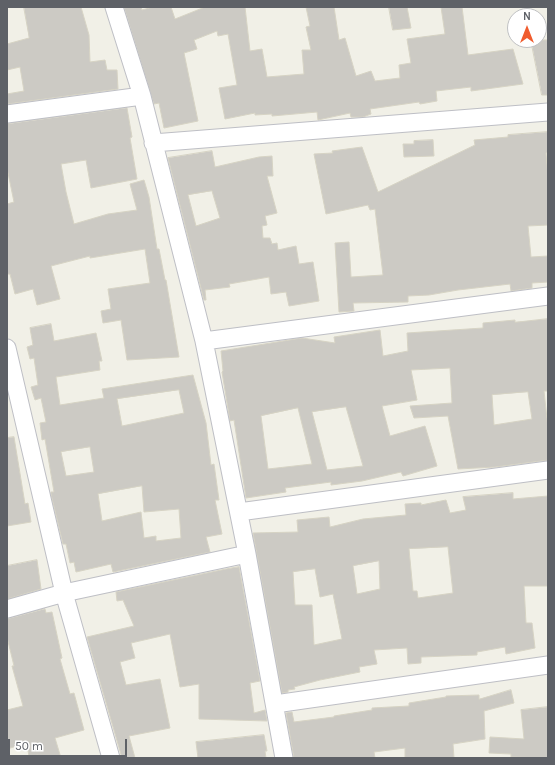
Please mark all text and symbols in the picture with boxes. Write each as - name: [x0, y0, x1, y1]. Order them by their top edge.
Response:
- north arrow: [507, 8, 547, 48]
- text: N: [523, 10, 531, 23]
- scale bar: [10, 731, 129, 757]
- text: 50 m: [15, 739, 43, 753]

